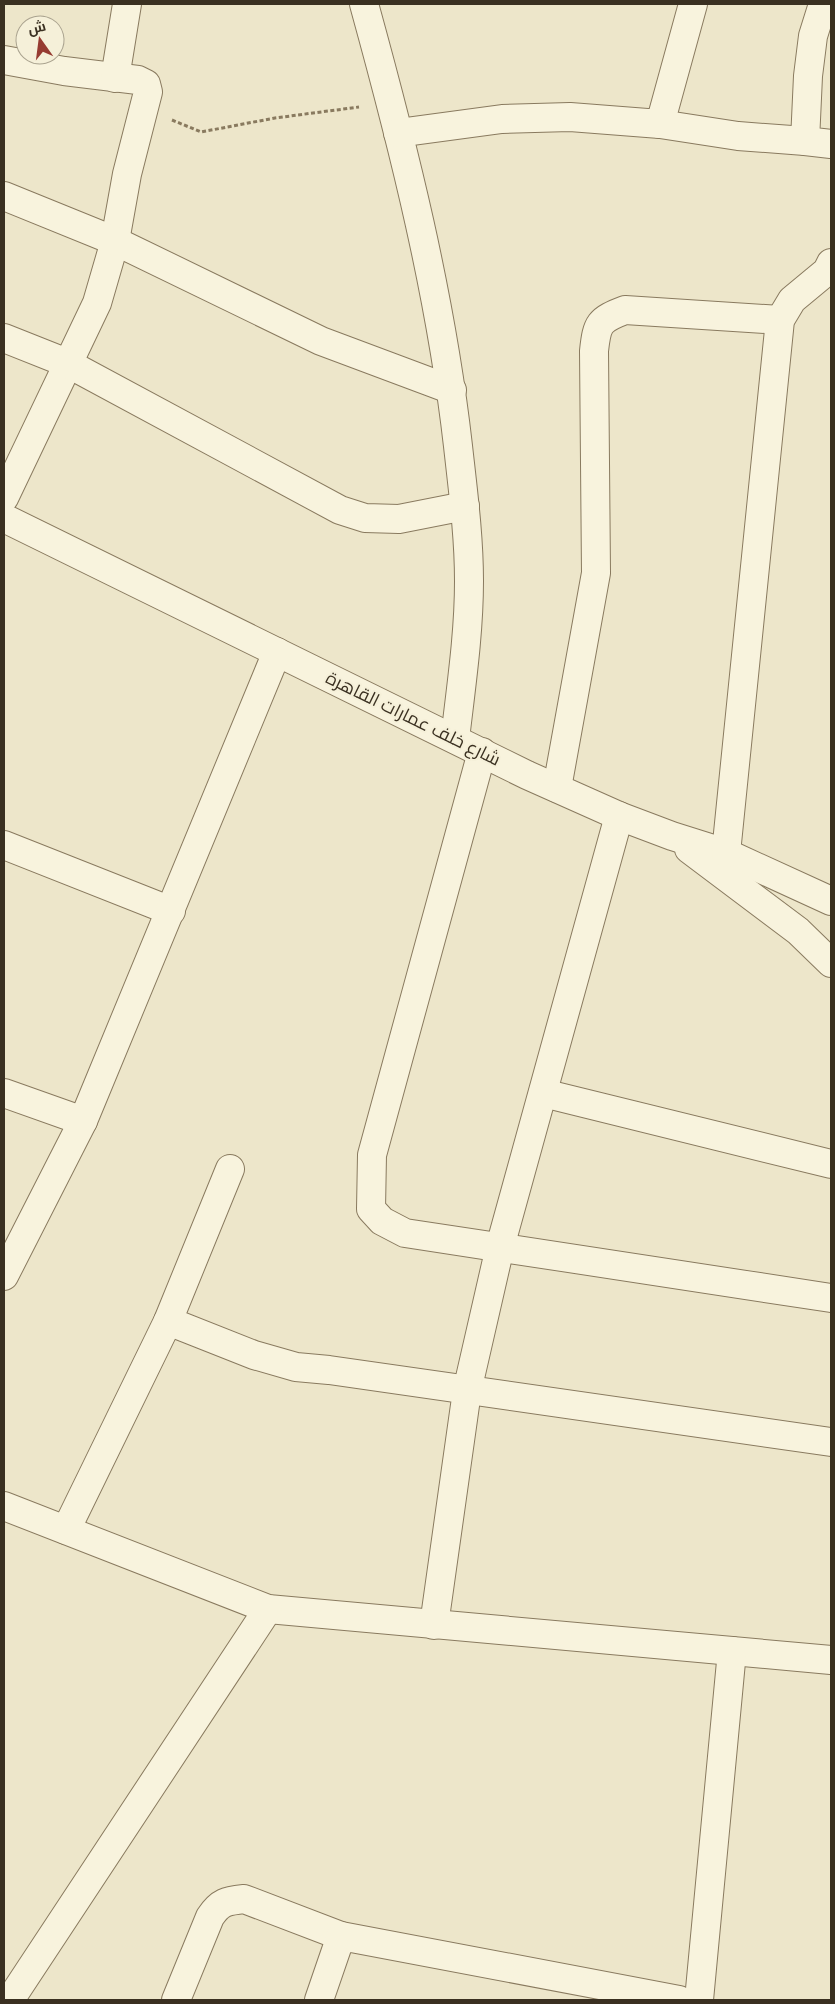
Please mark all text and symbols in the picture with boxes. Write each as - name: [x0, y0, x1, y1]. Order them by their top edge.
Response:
- north arrow: [15, 15, 65, 65]
- text: ش: [26, 16, 48, 40]
- street label: شارع خلف عمارات القاهرة: [321, 665, 505, 773]

